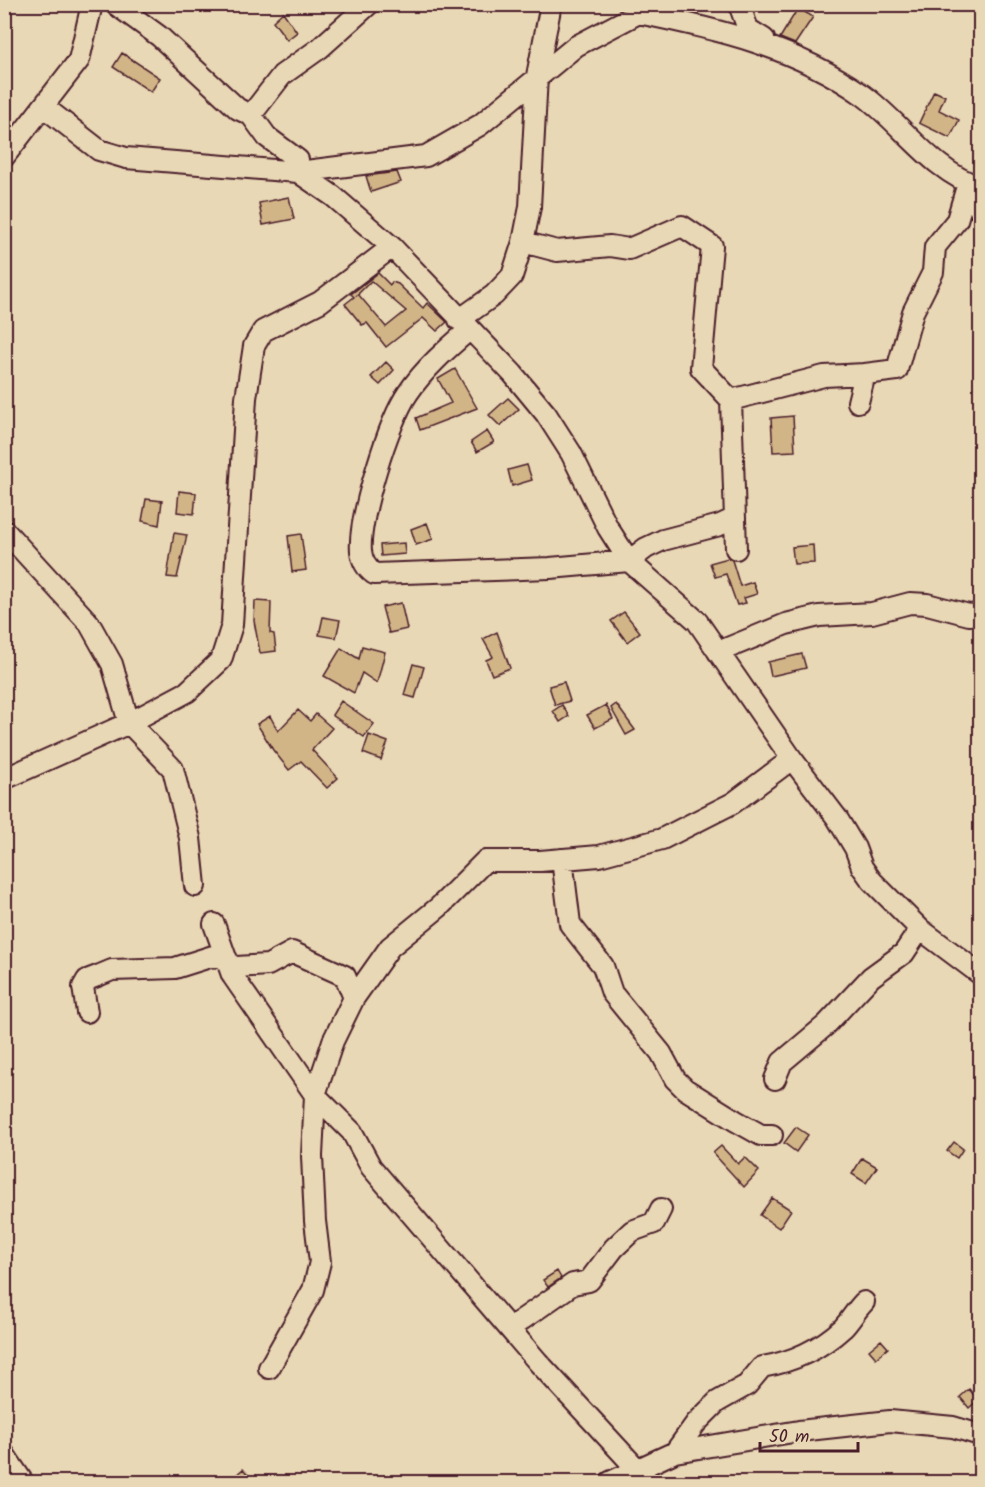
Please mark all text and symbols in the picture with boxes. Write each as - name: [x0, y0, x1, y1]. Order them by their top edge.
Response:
- scale bar: [760, 1415, 858, 1453]
- text: 50 m: [769, 1423, 809, 1452]

